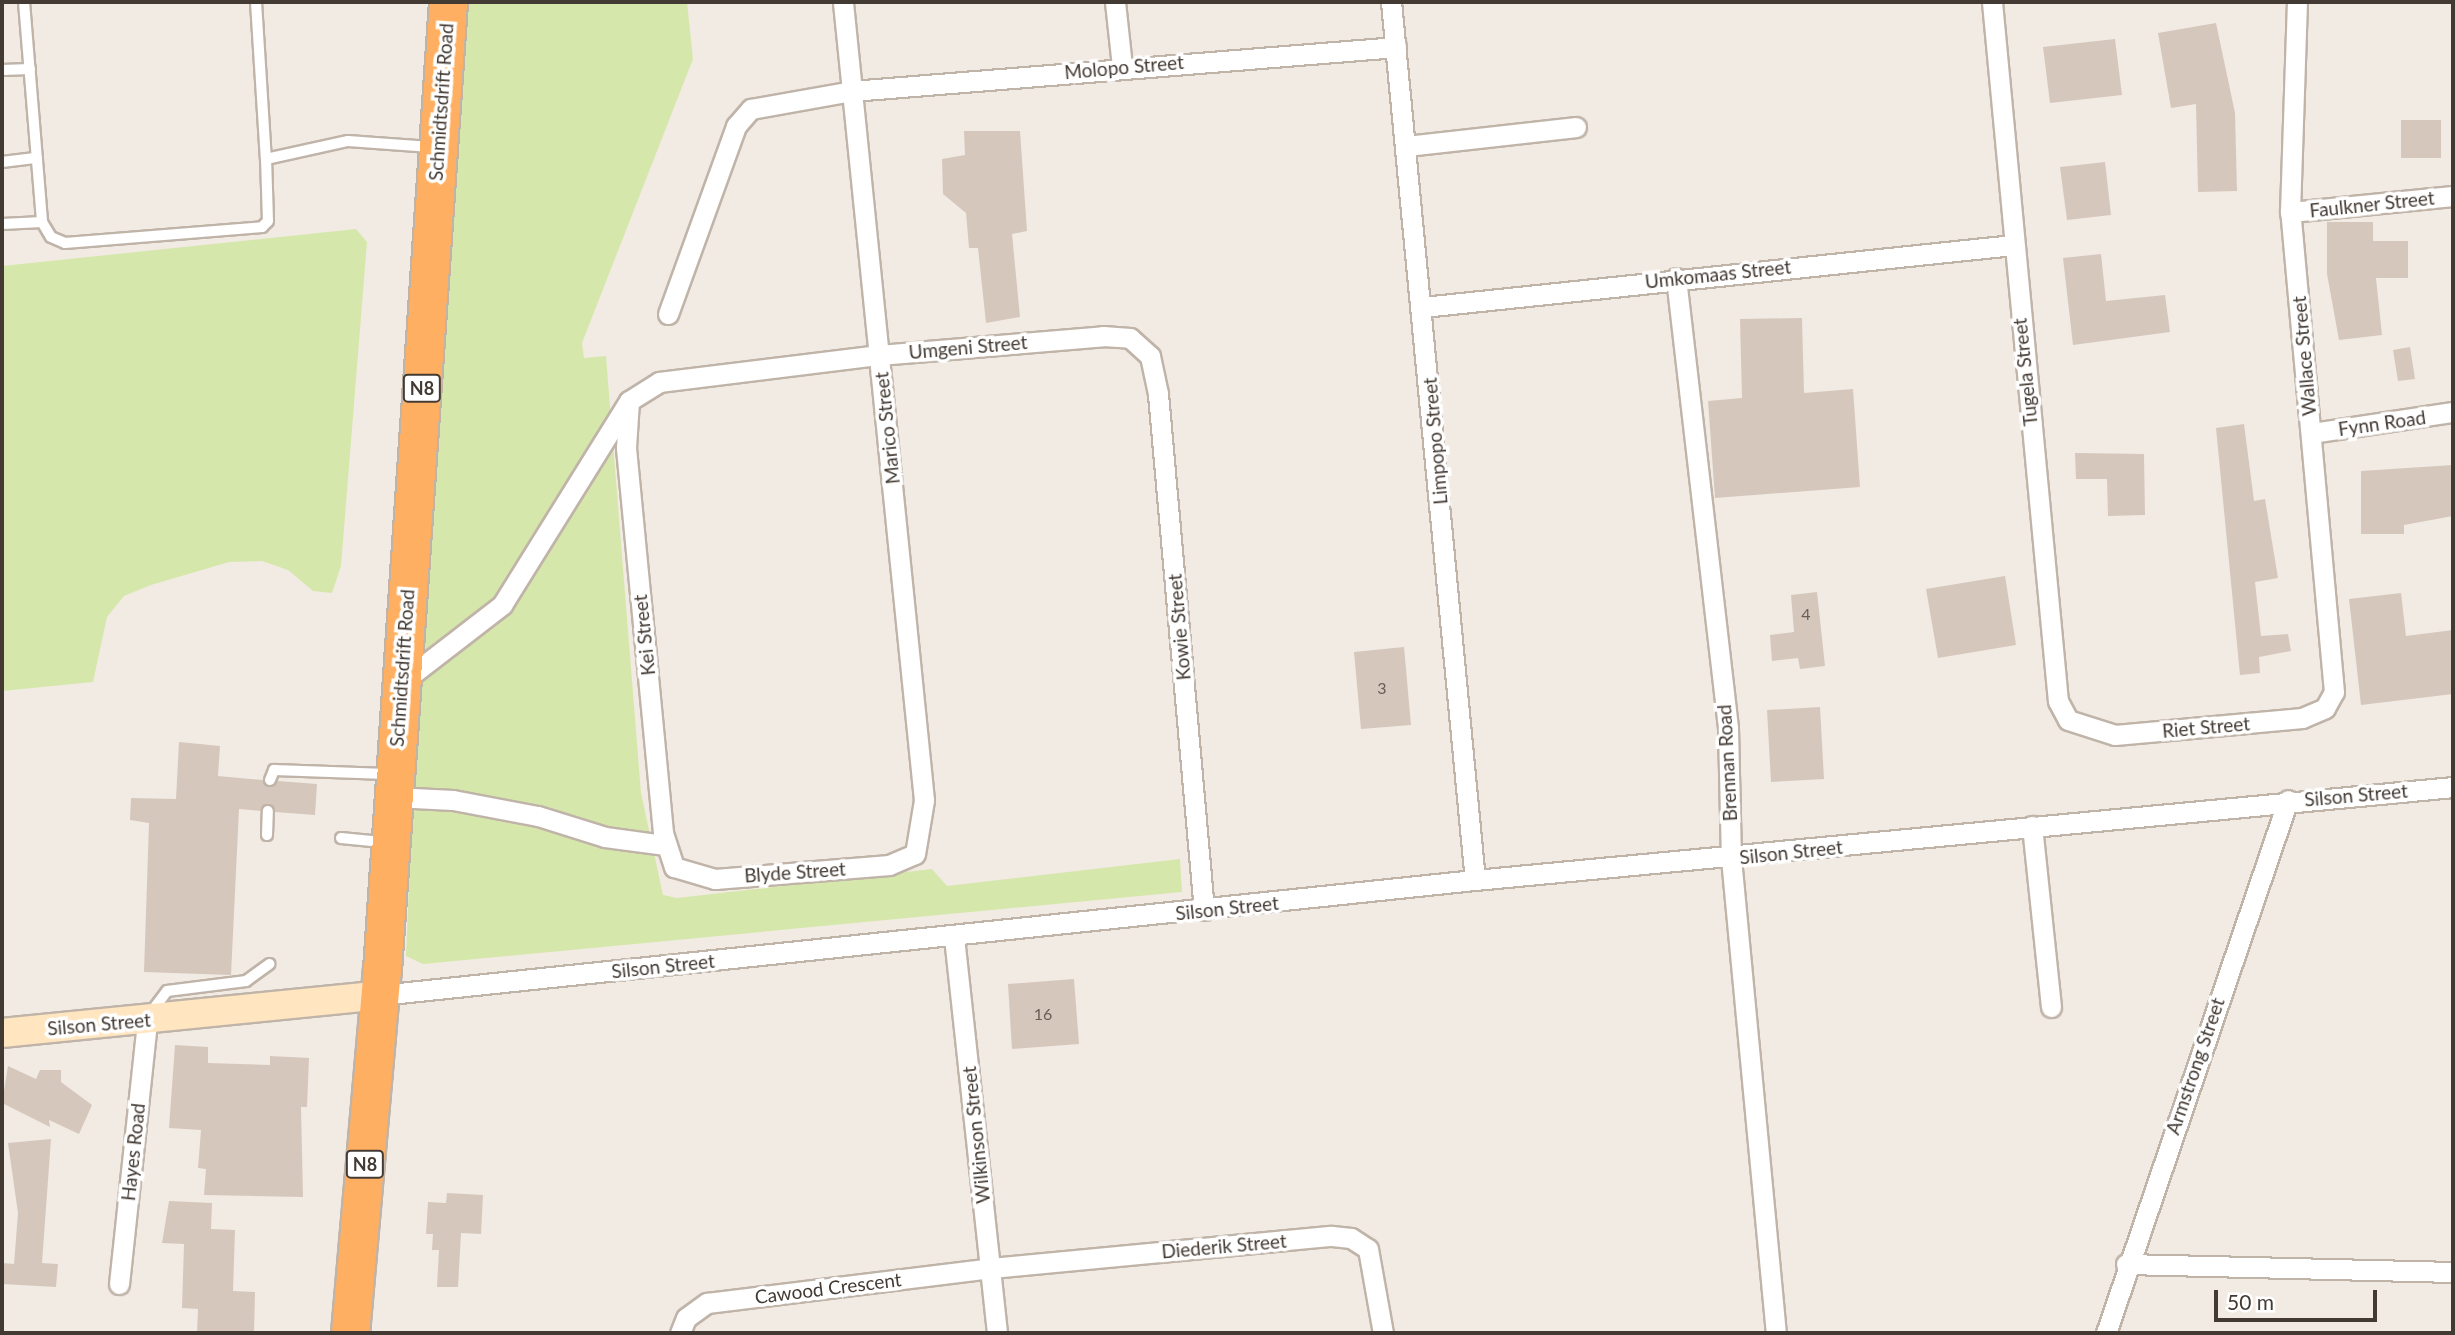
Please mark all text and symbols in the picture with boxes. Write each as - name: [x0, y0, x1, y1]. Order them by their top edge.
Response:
- street label: Schmidtsdrift Road: [424, 22, 458, 182]
- street label: Molopo Street: [1063, 50, 1185, 84]
- street label: Faulkner Street: [2308, 186, 2436, 222]
- street label: Umkomaas Street: [1644, 255, 1792, 293]
- street label: Wallace Street: [2287, 295, 2321, 417]
- street label: Tugela Street: [2008, 317, 2042, 427]
- street label: Umgeni Street: [908, 330, 1028, 364]
- street label: Marico Street: [870, 371, 904, 485]
- road number: N8: [403, 374, 441, 402]
- street label: Limpopo Street: [1418, 376, 1452, 506]
- street label: Fynn Road: [2337, 406, 2427, 440]
- street label: Kowie Street: [1163, 573, 1195, 681]
- street label: Schmidtsdrift Road: [385, 588, 419, 748]
- street label: Kei Street: [628, 593, 660, 677]
- house number: 4: [1801, 604, 1811, 624]
- house number: 3: [1377, 678, 1387, 698]
- street label: Brennan Road: [1713, 704, 1741, 822]
- street label: Riet Street: [2161, 712, 2251, 742]
- street label: Silson Street: [2303, 779, 2409, 811]
- street label: Silson Street: [1738, 835, 1844, 869]
- street label: Blyde Street: [743, 857, 847, 887]
- street label: Silson Street: [1174, 891, 1280, 925]
- street label: Silson Street: [610, 949, 716, 983]
- street label: Armstrong Street: [2161, 995, 2229, 1137]
- house number: 16: [1034, 1004, 1052, 1024]
- street label: Silson Street: [46, 1008, 152, 1040]
- street label: Wilkinson Street: [957, 1065, 995, 1205]
- street label: Hayes Road: [117, 1102, 149, 1202]
- road number: N8: [346, 1149, 384, 1178]
- street label: Diederik Street: [1160, 1229, 1288, 1263]
- street label: Cawood Crescent: [753, 1268, 903, 1308]
- scale bar: [2217, 1276, 2380, 1320]
- text: 50 m: [2227, 1289, 2274, 1314]

